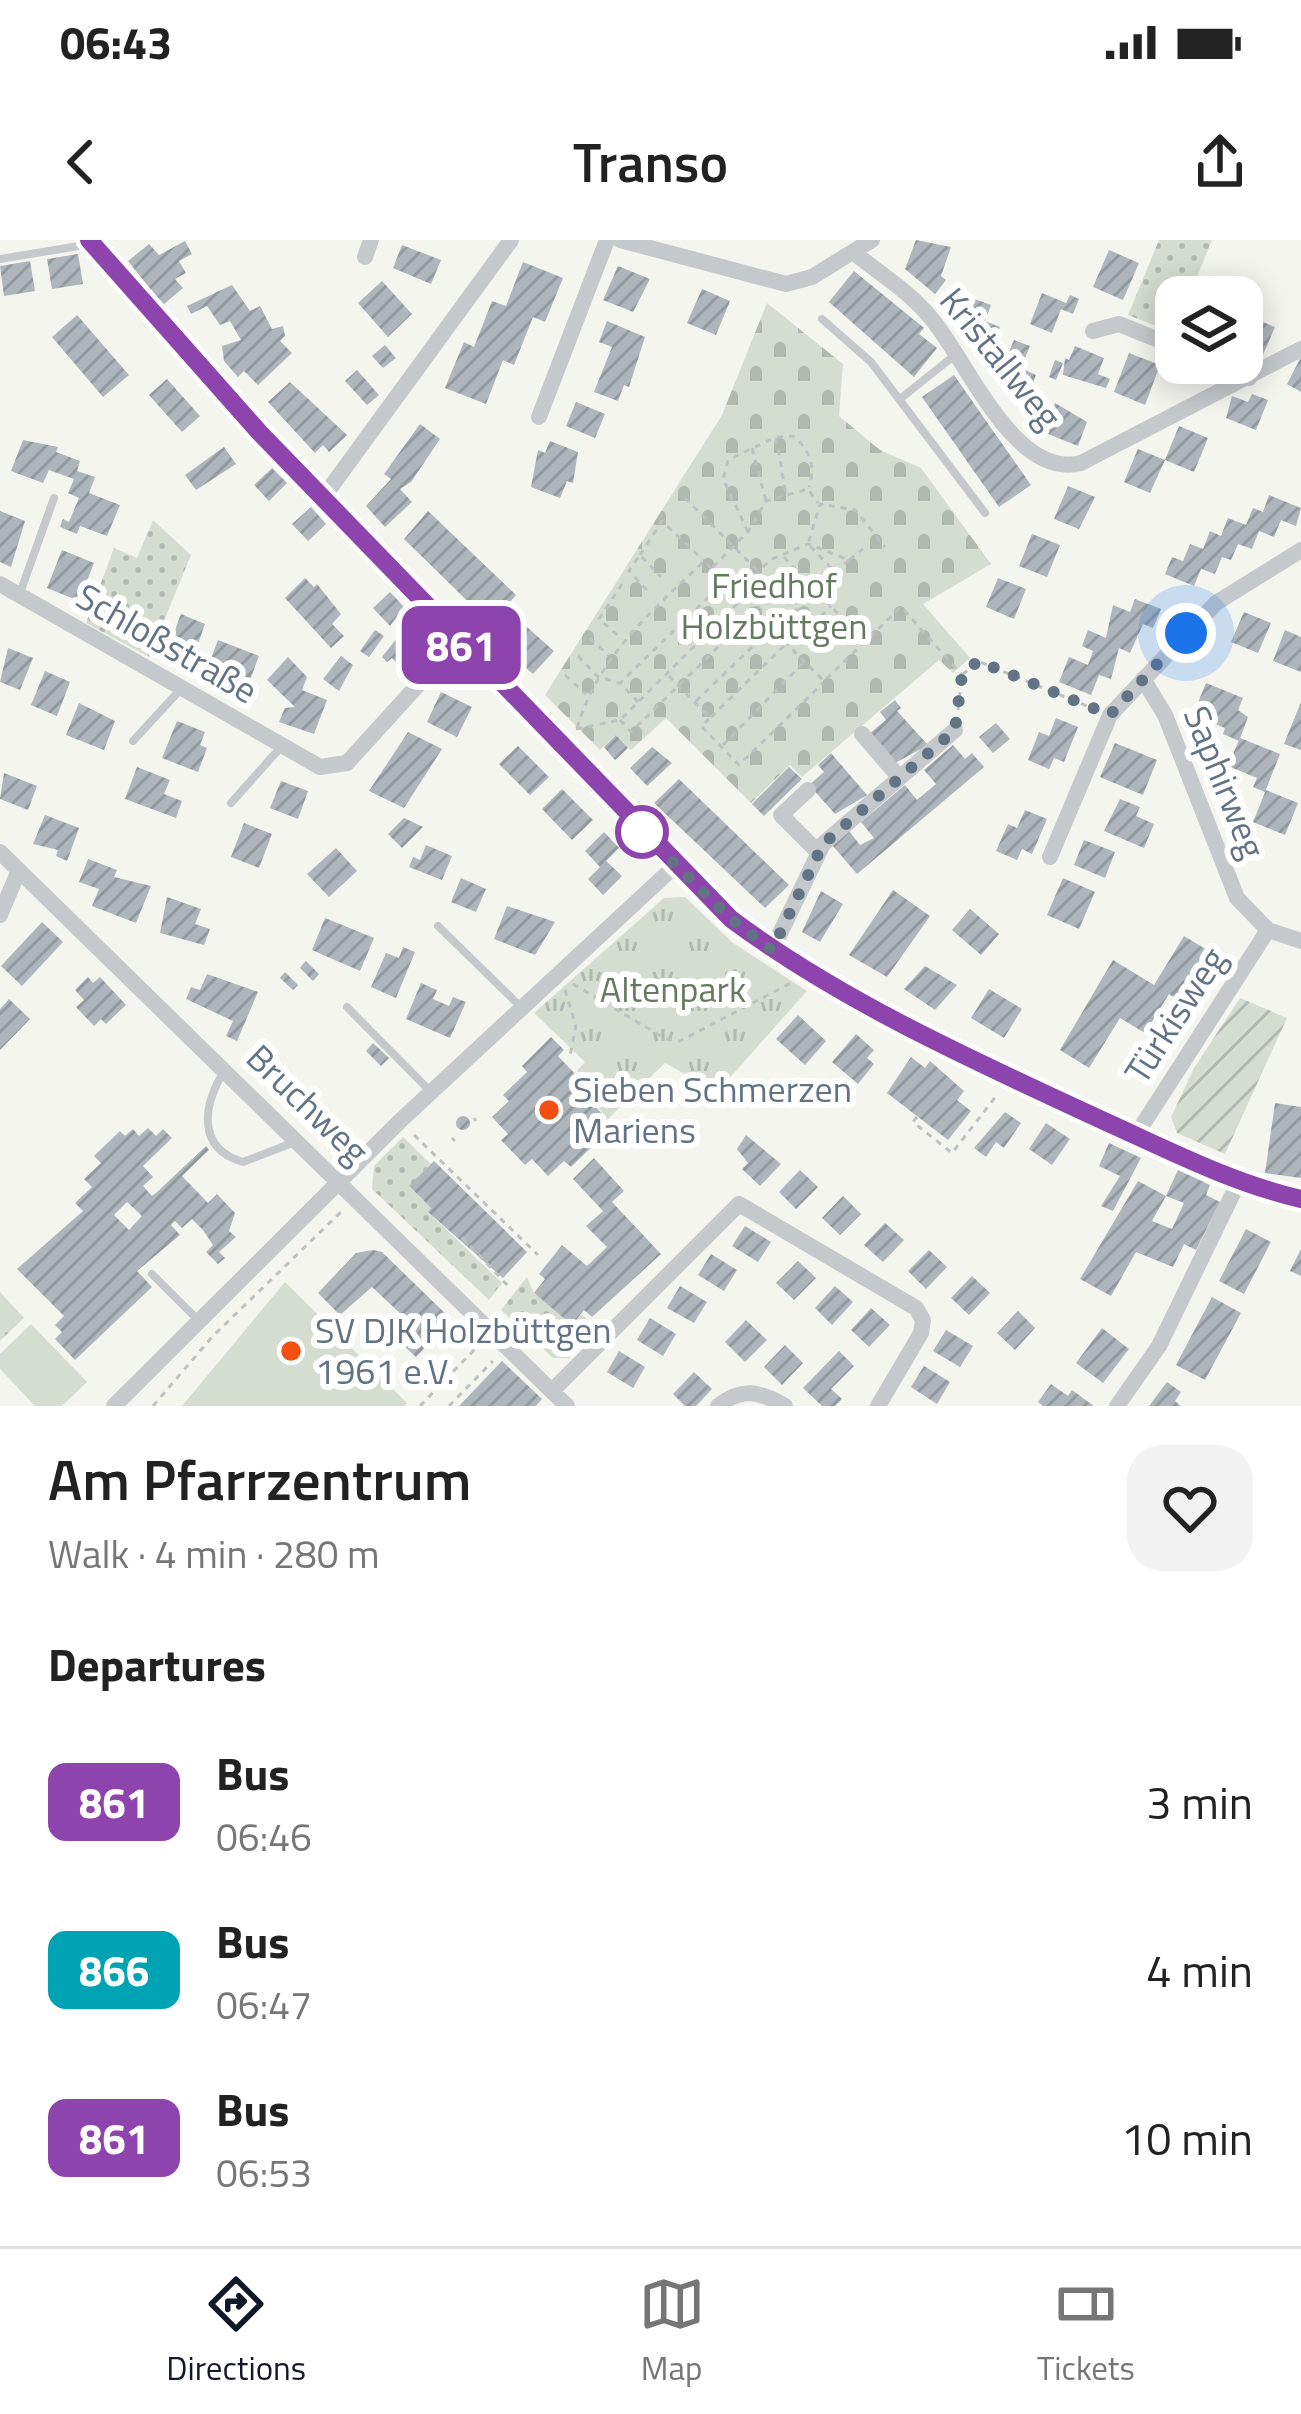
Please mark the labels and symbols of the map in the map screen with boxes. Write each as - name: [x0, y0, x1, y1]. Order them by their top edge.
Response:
- street label: Kristallweg: [927, 275, 1076, 441]
- park label: Friedhof Holzbüttgen: [680, 557, 868, 653]
- street label: Schloßstraße: [66, 568, 268, 717]
- your location: [1156, 603, 1216, 663]
- line badge: 861: [392, 606, 530, 684]
- street label: Saphirweg: [1170, 697, 1281, 866]
- unlabelled marker: [617, 807, 667, 857]
- street label: Türkisweg: [1110, 936, 1239, 1094]
- park label: Altenpark: [600, 961, 746, 1016]
- street label: Bruchweg: [234, 1031, 382, 1176]
- place label: Sieben Schmerzen Mariens: [573, 1061, 852, 1157]
- marker: Sieben Schmerzen Mariens: [536, 1097, 562, 1123]
- place label: SV DJK Holzbüttgen 1961 e.V.: [315, 1302, 612, 1398]
- marker: SV DJK Holzbüttgen 1961 e.V.: [278, 1338, 304, 1364]

